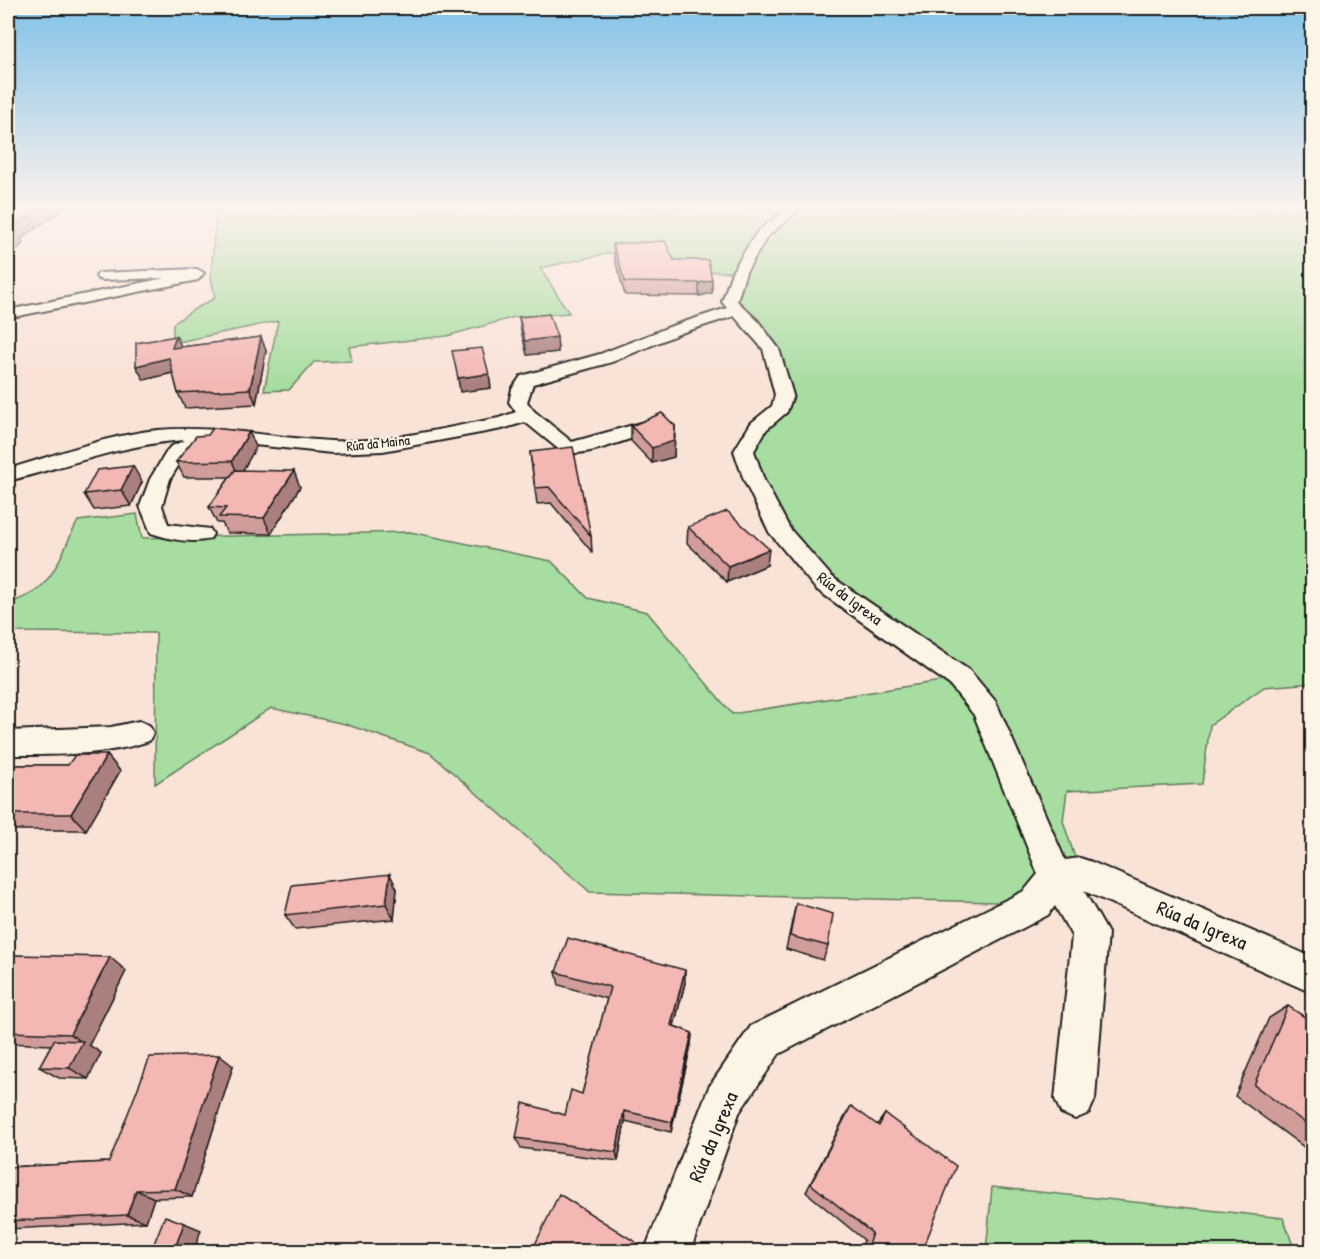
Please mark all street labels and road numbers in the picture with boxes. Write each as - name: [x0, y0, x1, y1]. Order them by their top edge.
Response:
- street label: Rúa da Maina: [345, 430, 411, 455]
- street label: Rúa da Igrexa: [813, 566, 887, 630]
- street label: Rúa da Igrexa: [1153, 893, 1252, 956]
- street label: Rúa da Igrexa: [681, 1087, 744, 1186]

